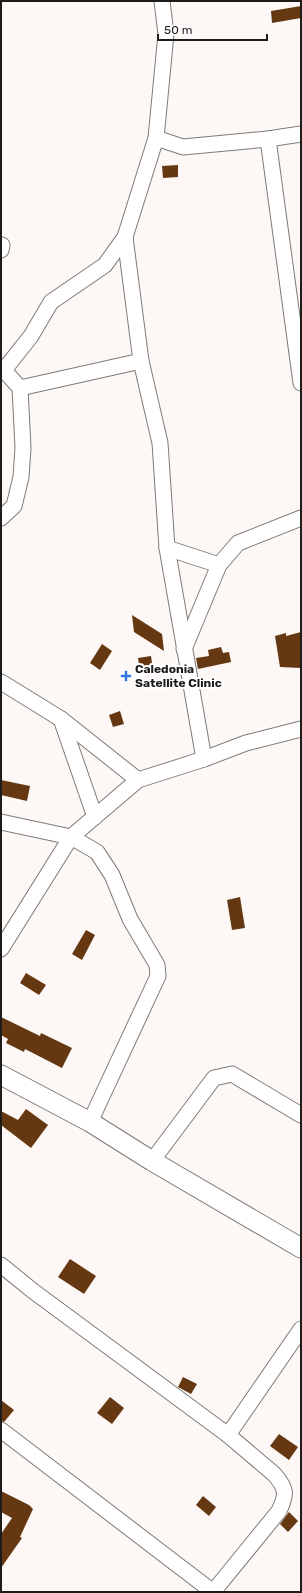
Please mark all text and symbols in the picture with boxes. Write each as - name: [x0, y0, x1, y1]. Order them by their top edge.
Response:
- scale bar: [158, 16, 267, 42]
- text: 50 m: [164, 23, 192, 37]
- place label: Caledonia Satellite Clinic: [135, 662, 222, 690]
- marker: Caledonia Satellite Clinic: [120, 670, 132, 682]

